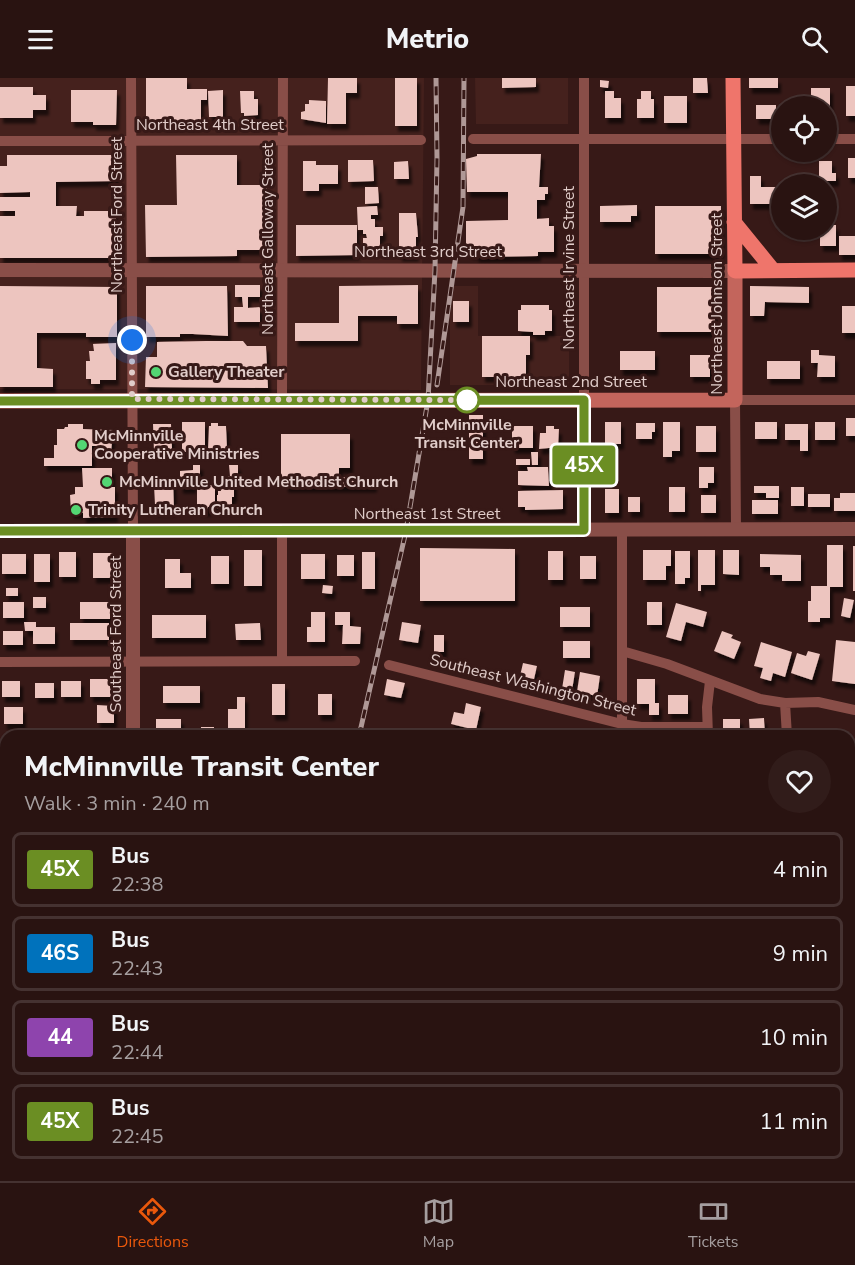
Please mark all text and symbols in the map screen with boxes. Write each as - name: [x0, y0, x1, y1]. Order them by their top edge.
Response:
- text: Metrio: [386, 21, 469, 58]
- icon: menu: [24, 23, 57, 56]
- icon: search: [798, 23, 831, 56]
- map controls: [771, 96, 837, 240]
- button: locate: [771, 96, 837, 162]
- street label: Northeast 4th Street: [136, 114, 284, 136]
- street label: Northeast Ford Street: [106, 137, 128, 293]
- street label: Northeast Galloway Street: [257, 143, 279, 335]
- button: layers: [771, 174, 837, 240]
- street label: Northeast Irvine Street: [558, 186, 580, 350]
- street label: Northeast Johnson Street: [706, 213, 728, 395]
- street label: Northeast 3rd Street: [354, 241, 503, 263]
- your location: [117, 325, 147, 355]
- place label: Gallery Theater: [168, 361, 285, 383]
- marker: Gallery Theater: [149, 365, 163, 379]
- street label: Northeast 2nd Street: [495, 371, 647, 393]
- marker: McMinnville Transit Center: [454, 387, 480, 413]
- place label: McMinnville Transit Center: [415, 414, 520, 454]
- place label: McMinnville Cooperative Ministries: [94, 425, 260, 465]
- marker: McMinnville Cooperative Ministries: [75, 438, 89, 452]
- line badge: 45X: [550, 446, 618, 484]
- text: 45X: [564, 451, 604, 479]
- place label: McMinnville United Methodist Church: [119, 471, 398, 493]
- marker: McMinnville United Methodist Church: [100, 475, 114, 489]
- place label: Trinity Lutheran Church: [88, 499, 263, 521]
- marker: Trinity Lutheran Church: [69, 503, 83, 517]
- street label: Northeast 1st Street: [354, 503, 501, 525]
- street label: Southeast Ford Street: [105, 555, 127, 712]
- street label: Southeast Washington Street: [427, 649, 639, 721]
- text: McMinnville Transit Center: [24, 748, 379, 786]
- button: heart: [768, 750, 831, 813]
- text: Walk · 3 min · 240 m: [24, 790, 210, 817]
- text: Bus: [111, 841, 150, 871]
- text: 45X: [40, 855, 80, 883]
- text: 4 min: [773, 855, 828, 885]
- text: 22:38: [111, 871, 164, 898]
- text: Bus: [111, 925, 150, 955]
- text: 46S: [41, 939, 79, 967]
- text: 9 min: [773, 939, 828, 969]
- text: 22:43: [111, 955, 164, 982]
- text: Bus: [111, 1009, 150, 1039]
- text: 44: [47, 1023, 73, 1051]
- text: 10 min: [760, 1023, 828, 1053]
- text: 22:44: [111, 1039, 164, 1066]
- text: Bus: [111, 1093, 150, 1123]
- text: 45X: [40, 1107, 80, 1135]
- text: 11 min: [760, 1107, 828, 1137]
- text: 22:45: [111, 1123, 164, 1150]
- tab: Directions: [117, 1195, 189, 1253]
- tab: Map: [422, 1195, 455, 1253]
- tab: Tickets: [688, 1195, 738, 1253]

